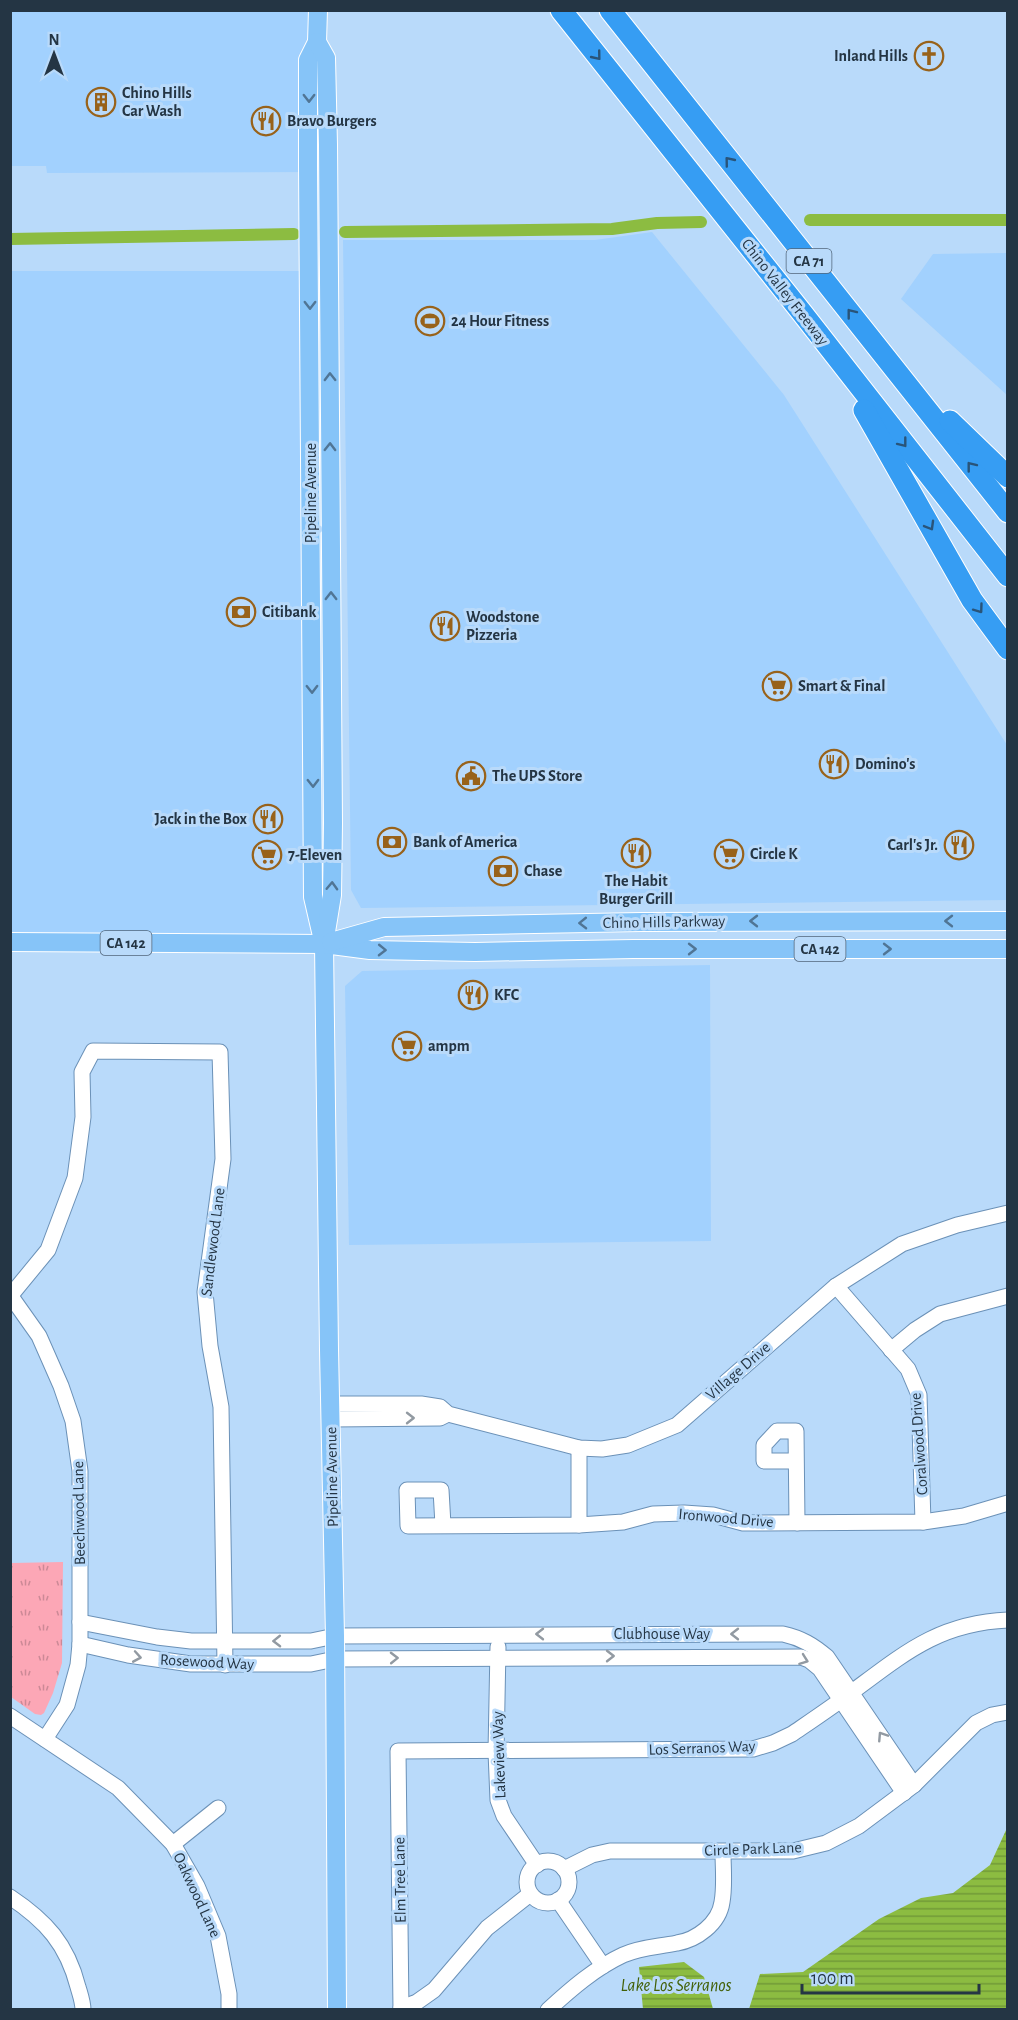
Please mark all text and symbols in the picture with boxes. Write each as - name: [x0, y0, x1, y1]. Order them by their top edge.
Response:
- north arrow: [24, 24, 84, 84]
- text: N: [48, 32, 60, 48]
- church icon: Inland Hills: [913, 40, 945, 72]
- place label: Inland Hills: [834, 48, 908, 64]
- one-way arrow: [590, 49, 601, 60]
- place label: Chino Hills Car Wash: [122, 85, 192, 119]
- building icon: Chino Hills Car Wash: [85, 86, 117, 118]
- one-way arrow: [303, 94, 315, 103]
- restaurant icon: Bravo Burgers: [250, 105, 282, 137]
- place label: Bravo Burgers: [287, 113, 377, 129]
- one-way arrow: [726, 156, 737, 167]
- street label: Chino Valley Freeway: [738, 236, 832, 349]
- road number: CA 71: [786, 249, 832, 273]
- one-way arrow: [304, 301, 316, 310]
- sports icon: 24 Hour Fitness: [414, 305, 446, 337]
- one-way arrow: [847, 309, 858, 320]
- place label: 24 Hour Fitness: [451, 313, 549, 329]
- one-way arrow: [324, 373, 336, 382]
- one-way arrow: [896, 436, 907, 447]
- street label: Pipeline Avenue: [303, 443, 319, 543]
- one-way arrow: [324, 443, 336, 452]
- one-way arrow: [968, 462, 979, 473]
- one-way arrow: [923, 520, 934, 530]
- one-way arrow: [325, 592, 337, 601]
- bank icon: Citibank: [225, 596, 257, 628]
- one-way arrow: [971, 603, 982, 614]
- place label: Citibank: [262, 604, 316, 620]
- place label: Woodstone Pizzeria: [466, 609, 540, 643]
- restaurant icon: Woodstone Pizzeria: [429, 610, 461, 642]
- supermarket icon: Smart & Final: [761, 670, 793, 702]
- place label: Smart & Final: [798, 678, 885, 694]
- one-way arrow: [306, 685, 318, 694]
- restaurant icon: Domino's: [818, 748, 850, 780]
- place label: Domino's: [855, 756, 915, 772]
- public building icon: The UPS Store: [455, 760, 487, 792]
- place label: The UPS Store: [492, 768, 583, 784]
- one-way arrow: [307, 778, 319, 787]
- restaurant icon: Jack in the Box: [252, 803, 284, 835]
- place label: Jack in the Box: [155, 811, 248, 827]
- bank icon: Bank of America: [376, 826, 408, 858]
- restaurant icon: Carl's Jr.: [943, 829, 975, 861]
- place label: Bank of America: [413, 834, 518, 850]
- restaurant icon: The Habit Burger Grill: [620, 837, 652, 869]
- place label: Carl's Jr.: [887, 837, 938, 853]
- supermarket icon: Circle K: [713, 838, 745, 870]
- supermarket icon: 7-Eleven: [251, 839, 283, 871]
- place label: Circle K: [750, 846, 798, 862]
- place label: 7-Eleven: [288, 847, 342, 863]
- bank icon: Chase: [487, 855, 519, 887]
- place label: Chase: [524, 863, 563, 879]
- place label: The Habit Burger Grill: [599, 873, 673, 907]
- one-way arrow: [326, 882, 339, 891]
- street label: Chino Hills Parkway: [603, 913, 726, 932]
- one-way arrow: [750, 915, 759, 928]
- one-way arrow: [945, 915, 954, 927]
- one-way arrow: [578, 917, 587, 929]
- road number: CA 142: [100, 931, 152, 955]
- road number: CA 142: [794, 937, 846, 961]
- one-way arrow: [687, 943, 696, 955]
- one-way arrow: [882, 943, 891, 955]
- one-way arrow: [378, 944, 387, 956]
- restaurant icon: KFC: [457, 979, 489, 1011]
- place label: KFC: [494, 987, 520, 1003]
- supermarket icon: ampm: [391, 1030, 423, 1062]
- place label: ampm: [428, 1038, 470, 1054]
- street label: Sandlewood Lane: [198, 1187, 228, 1297]
- street label: Village Drive: [703, 1339, 773, 1403]
- street label: Coralwood Drive: [907, 1392, 931, 1496]
- one-way arrow: [406, 1412, 415, 1424]
- street label: Pipeline Avenue: [323, 1427, 341, 1527]
- street label: Beechwood Lane: [70, 1461, 88, 1565]
- street label: Ironwood Drive: [678, 1506, 774, 1530]
- street label: Clubhouse Way: [614, 1626, 710, 1643]
- one-way arrow: [536, 1628, 545, 1640]
- one-way arrow: [731, 1628, 740, 1640]
- one-way arrow: [273, 1635, 282, 1647]
- one-way arrow: [132, 1650, 142, 1663]
- one-way arrow: [605, 1650, 614, 1662]
- street label: Rosewood Way: [160, 1652, 255, 1673]
- one-way arrow: [389, 1652, 398, 1664]
- one-way arrow: [798, 1652, 809, 1665]
- street label: Lakeview Way: [489, 1711, 510, 1799]
- one-way arrow: [878, 1732, 889, 1743]
- street label: Los Serranos Way: [648, 1738, 756, 1759]
- street label: Elm Tree Lane: [391, 1837, 409, 1923]
- street label: Circle Park Lane: [704, 1839, 802, 1859]
- street label: Oakwood Lane: [170, 1850, 224, 1940]
- scale bar: [802, 1957, 979, 1995]
- text: 100 m: [811, 1970, 854, 1988]
- water label: Lake Los Serranos: [621, 1977, 732, 1995]

